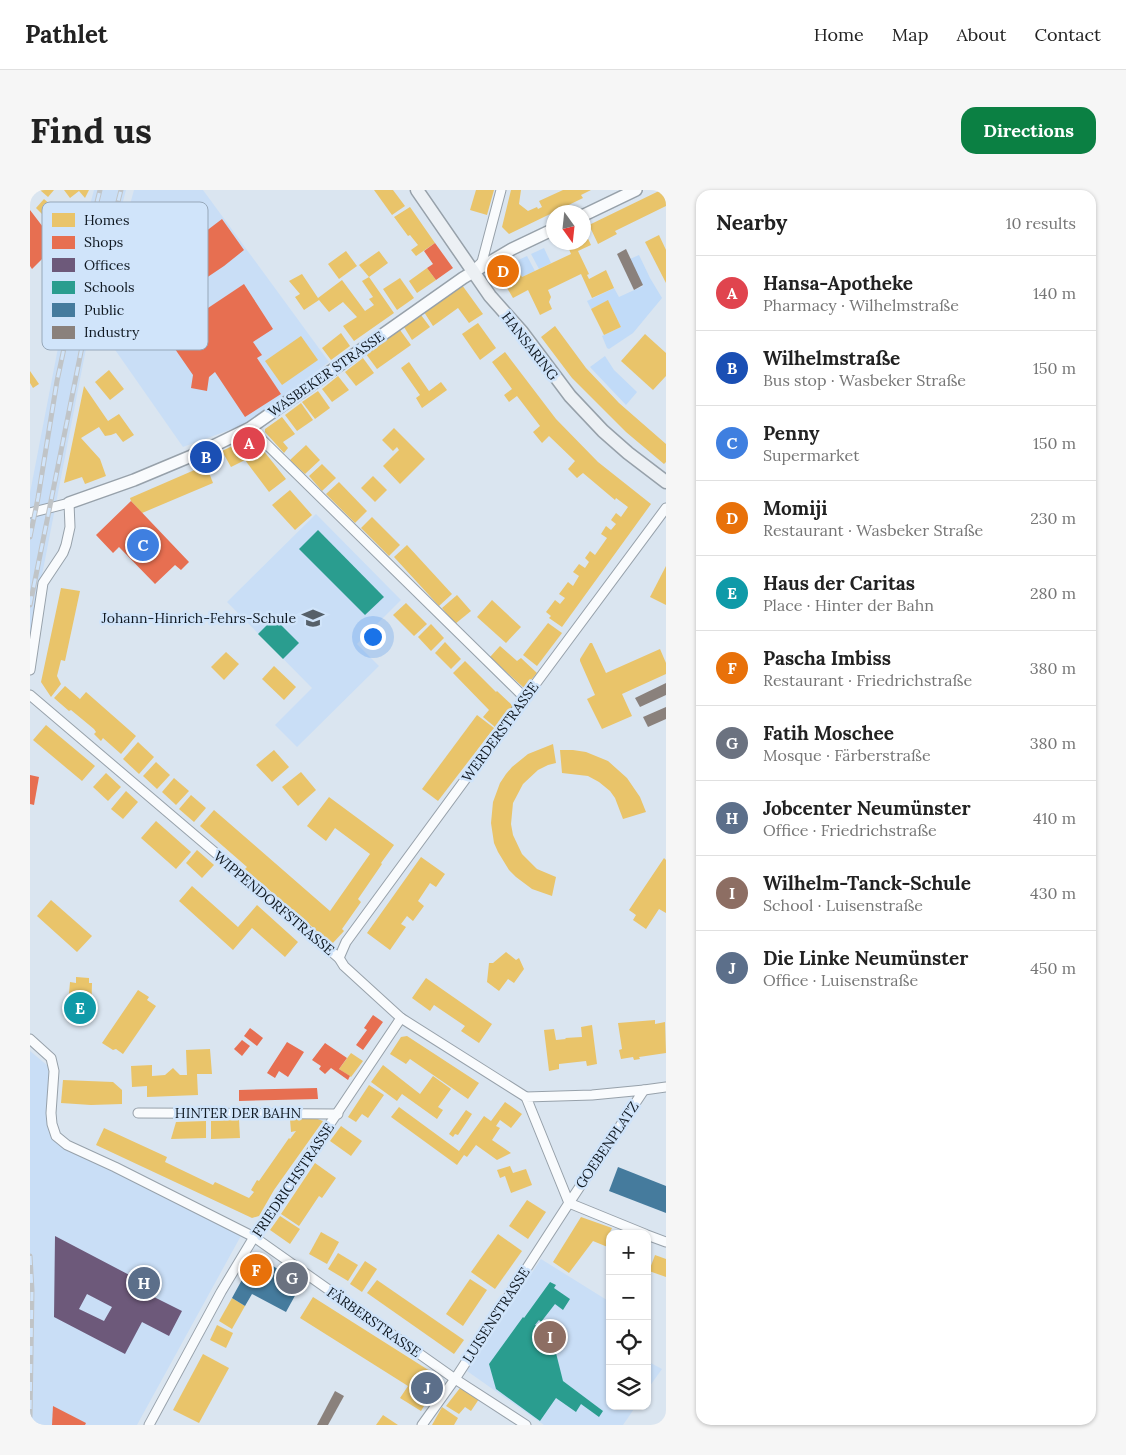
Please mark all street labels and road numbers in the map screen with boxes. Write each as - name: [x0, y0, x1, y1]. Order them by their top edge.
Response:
- street label: HANSARING: [498, 308, 562, 384]
- street label: WASBEKER STRASSE: [264, 327, 388, 421]
- street label: WERDERSTRASSE: [458, 678, 542, 785]
- street label: WIPPENDORFSTRASSE: [210, 847, 338, 959]
- street label: GOEBENPLATZ: [571, 1098, 643, 1192]
- street label: HINTER DER BAHN: [175, 1104, 302, 1122]
- street label: FRIEDRICHSTRASSE: [248, 1119, 338, 1241]
- street label: LUISENSTRASSE: [458, 1264, 534, 1366]
- street label: FÄRBERSTRASSE: [324, 1283, 425, 1361]

